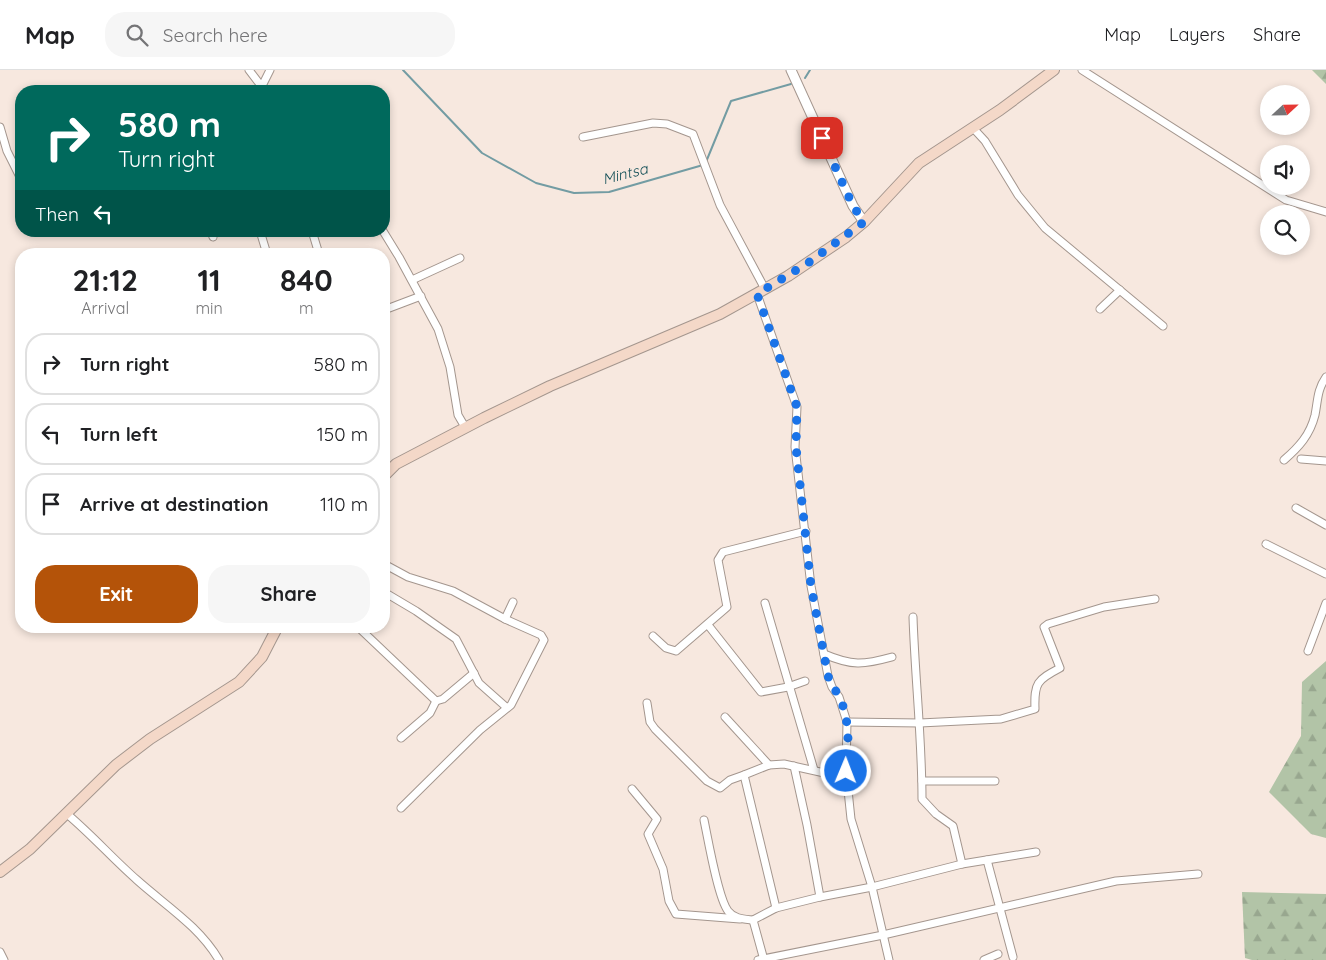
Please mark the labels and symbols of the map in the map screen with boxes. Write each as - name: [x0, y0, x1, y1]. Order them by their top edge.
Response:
- north arrow: [1260, 85, 1310, 135]
- pin: [801, 117, 843, 159]
- water label: Mintsa: [600, 159, 650, 188]
- position arrow: [819, 744, 871, 796]

